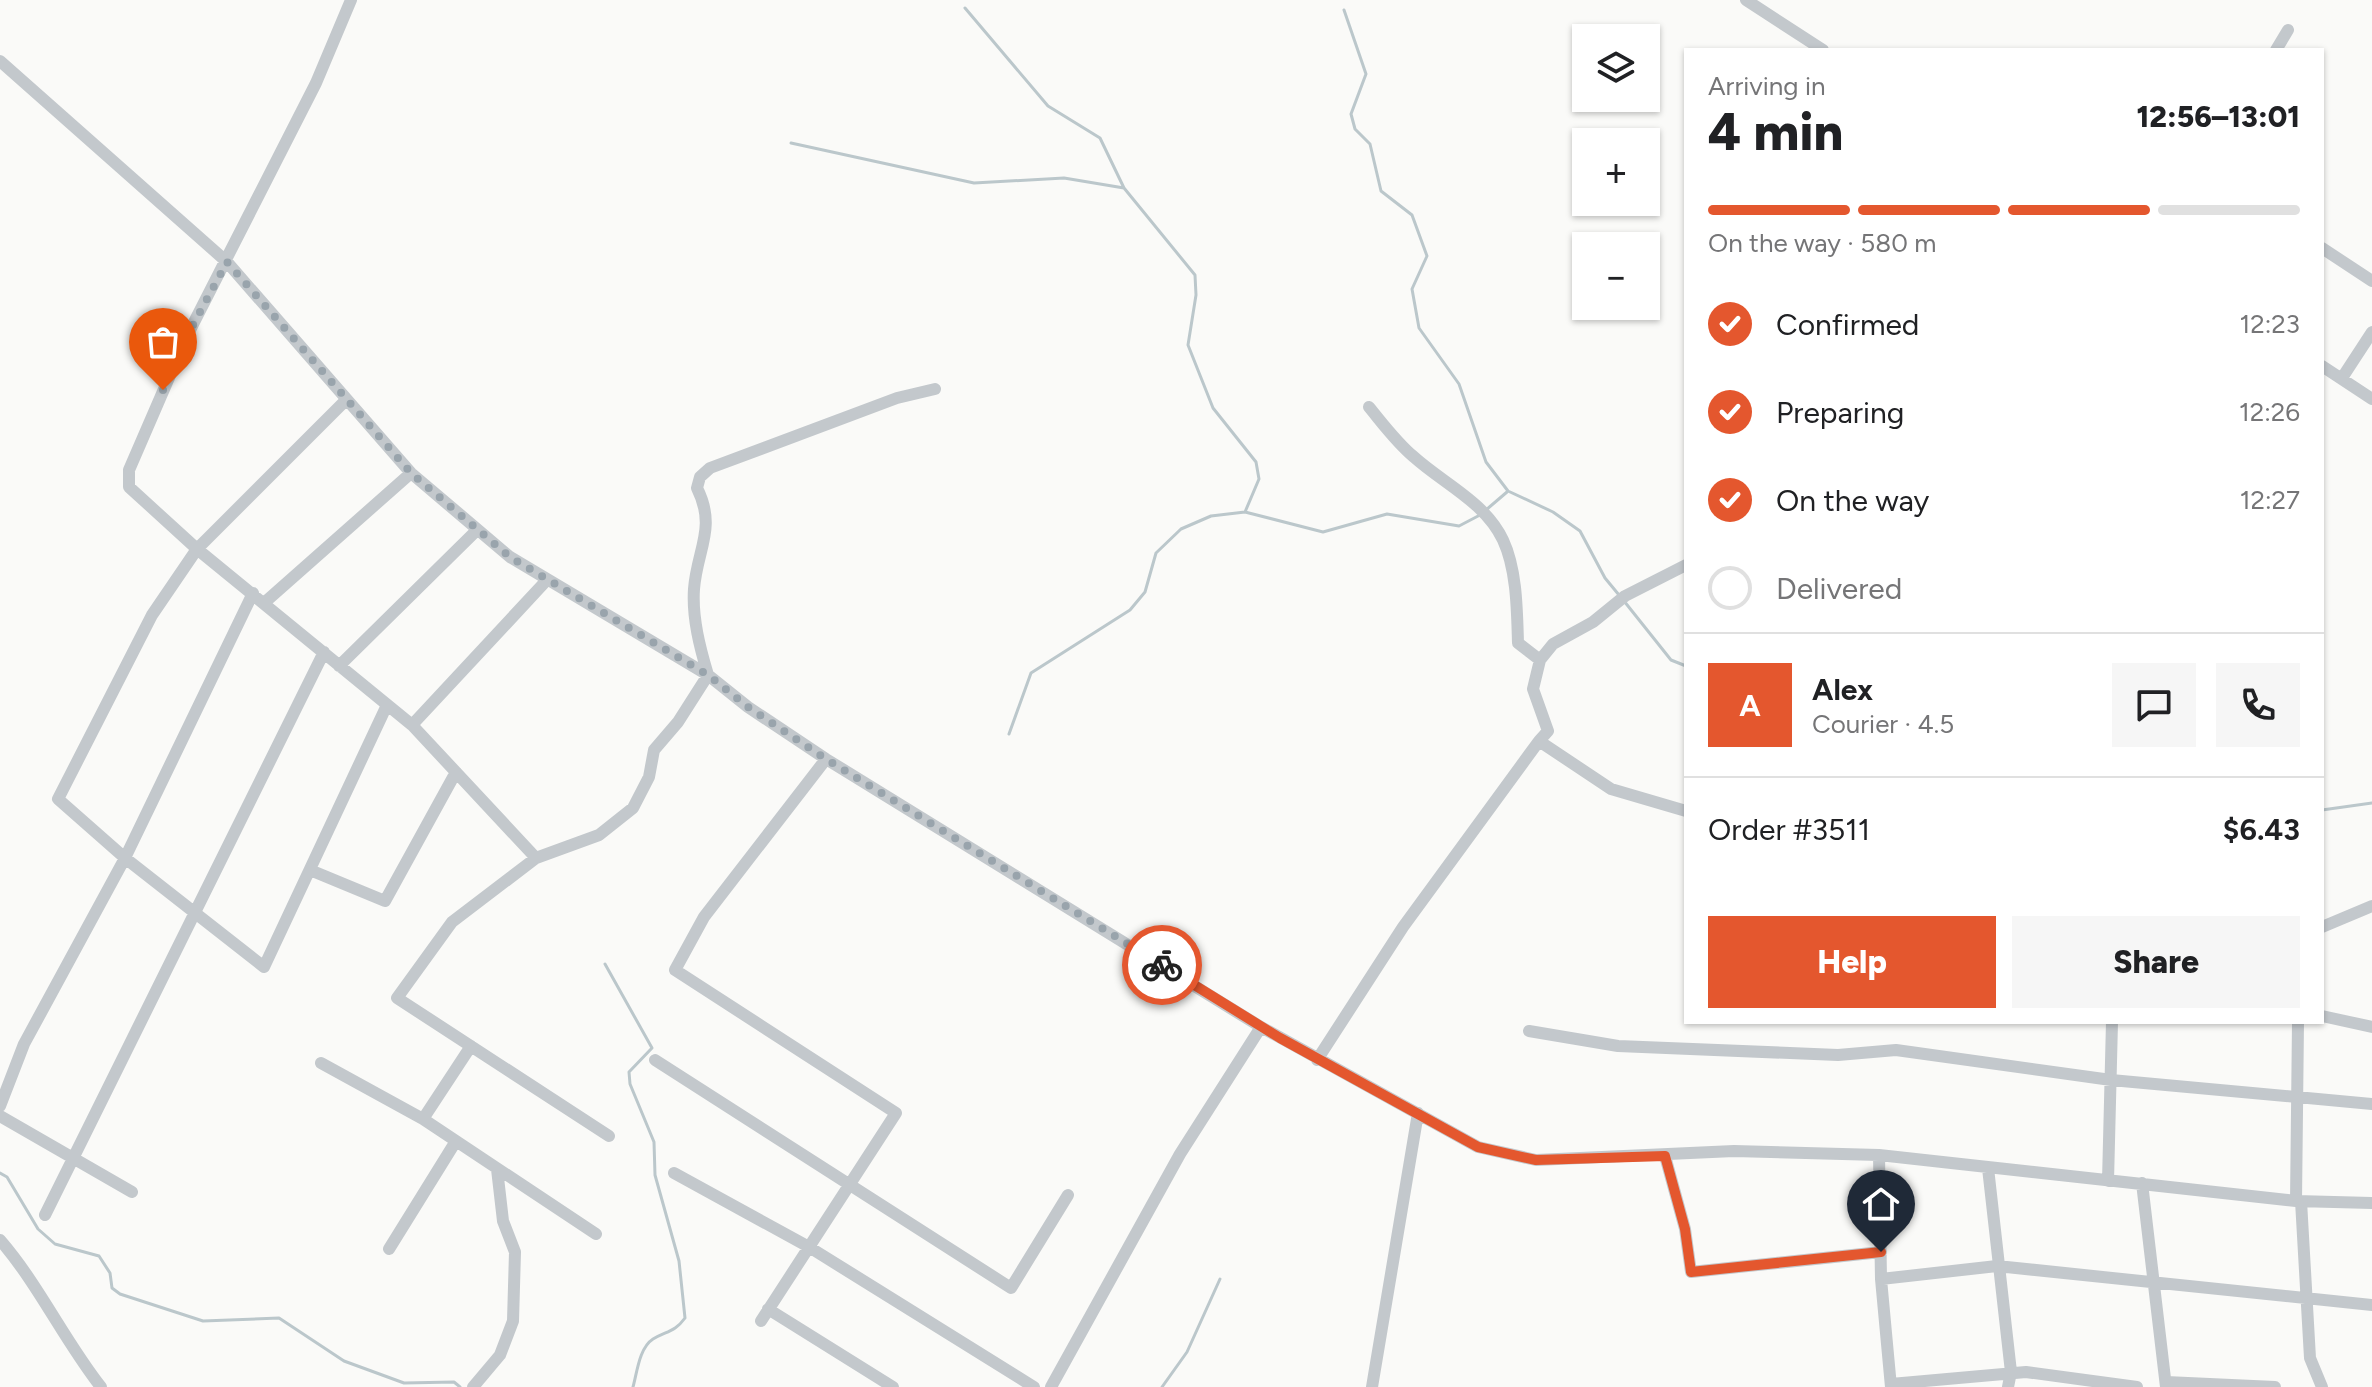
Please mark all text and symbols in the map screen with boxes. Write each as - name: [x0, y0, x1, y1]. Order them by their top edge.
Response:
- map controls: [1572, 24, 1660, 320]
- button: layers: [1572, 24, 1660, 112]
- text: Arriving in: [1708, 70, 1826, 102]
- text: 12:56–13:01: [2137, 98, 2300, 135]
- text: 4 min: [1708, 101, 1843, 163]
- button: +: [1572, 128, 1660, 216]
- text: On the way · 580 m: [1708, 227, 1936, 259]
- button: −: [1572, 232, 1660, 320]
- icon: check: [1708, 302, 1752, 346]
- text: Confirmed: [1776, 306, 1919, 343]
- pin: [129, 308, 197, 390]
- text: 12:23: [2239, 308, 2300, 340]
- icon: bag: [141, 320, 185, 364]
- icon: check: [1708, 390, 1752, 434]
- text: Preparing: [1776, 394, 1904, 431]
- text: 12:26: [2239, 396, 2300, 428]
- icon: check: [1708, 478, 1752, 522]
- text: On the way: [1776, 482, 1929, 519]
- text: 12:27: [2240, 484, 2300, 516]
- text: Delivered: [1776, 570, 1902, 607]
- button: chat: [2112, 663, 2196, 747]
- button: phone: [2216, 663, 2300, 747]
- text: Alex: [1812, 671, 1873, 708]
- text: A: [1739, 687, 1761, 724]
- text: Courier · 4.5: [1812, 708, 1954, 740]
- text: Order #3511: [1708, 811, 1870, 848]
- text: $6.43: [2223, 811, 2300, 848]
- button: Help: [1708, 916, 1996, 1008]
- button: Share: [2012, 916, 2300, 1008]
- courier: [1122, 925, 1202, 1005]
- icon: bike: [1140, 943, 1184, 987]
- pin: [1847, 1170, 1915, 1252]
- icon: home: [1859, 1182, 1903, 1226]

